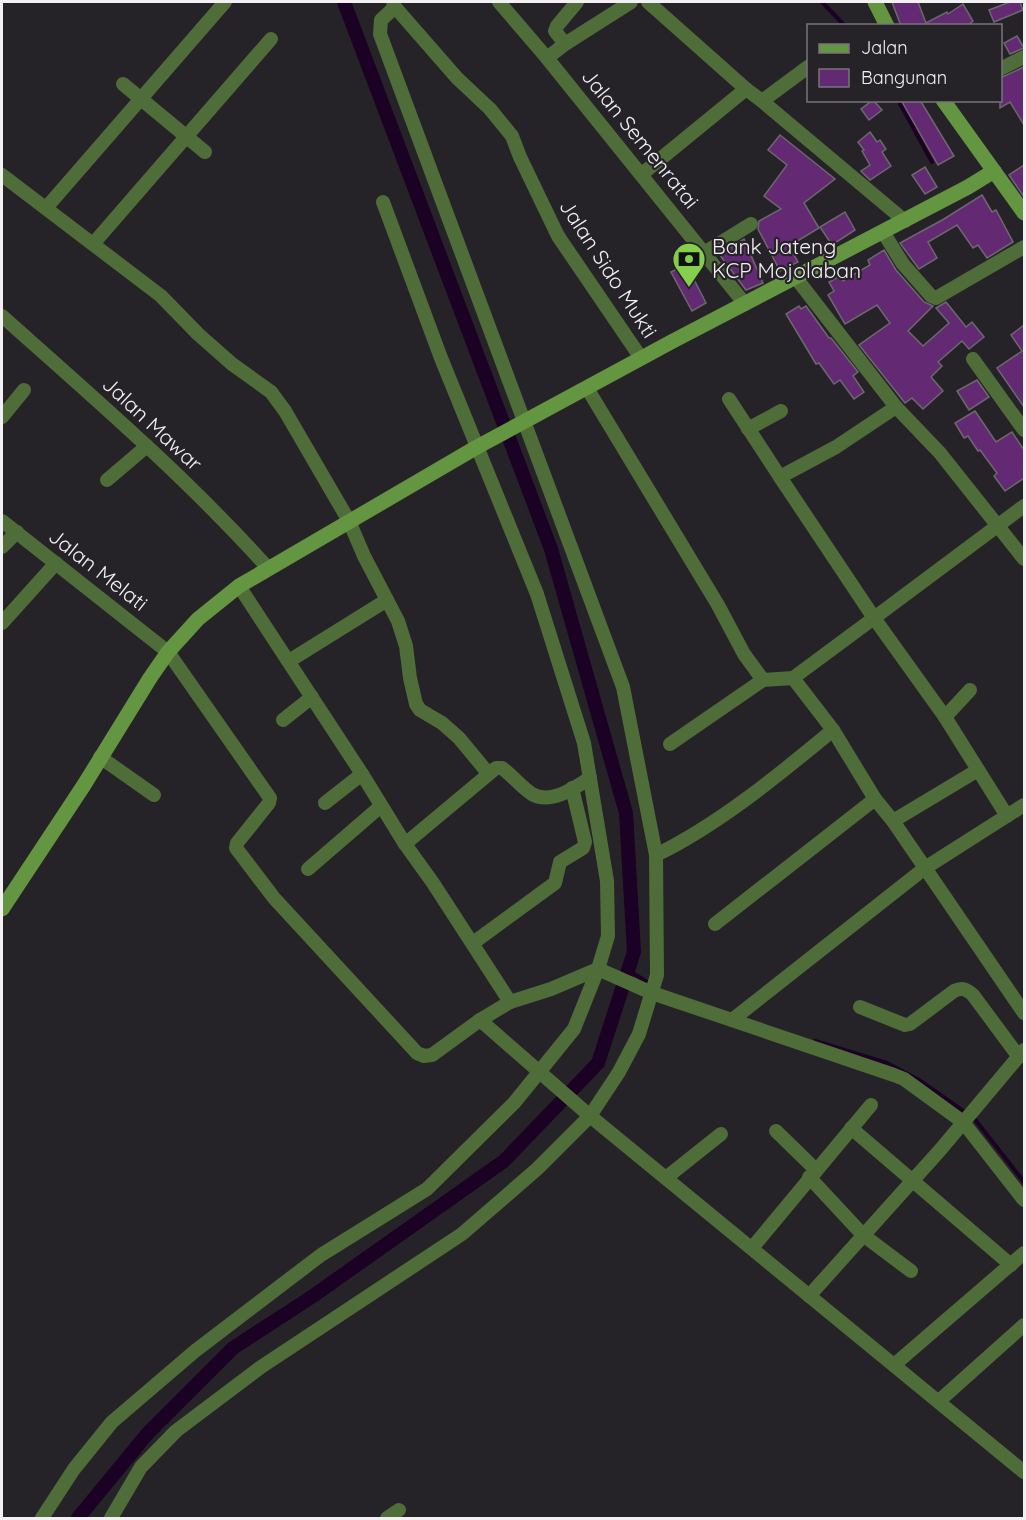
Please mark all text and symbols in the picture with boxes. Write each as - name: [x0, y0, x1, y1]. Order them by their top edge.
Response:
- legend: [807, 24, 1002, 102]
- text: Jalan: [861, 36, 908, 59]
- street label: Jalan Semenratai: [577, 63, 705, 213]
- text: Bangunan: [861, 66, 947, 89]
- street label: Jalan Sido Mukti: [554, 194, 663, 343]
- place label: Bank Jateng KCP Mojolaban: [712, 233, 861, 283]
- bank icon: Bank Jateng KCP Mojolaban: [671, 241, 707, 288]
- street label: Jalan Mawar: [97, 371, 208, 476]
- street label: Jalan Melati: [44, 522, 153, 616]

